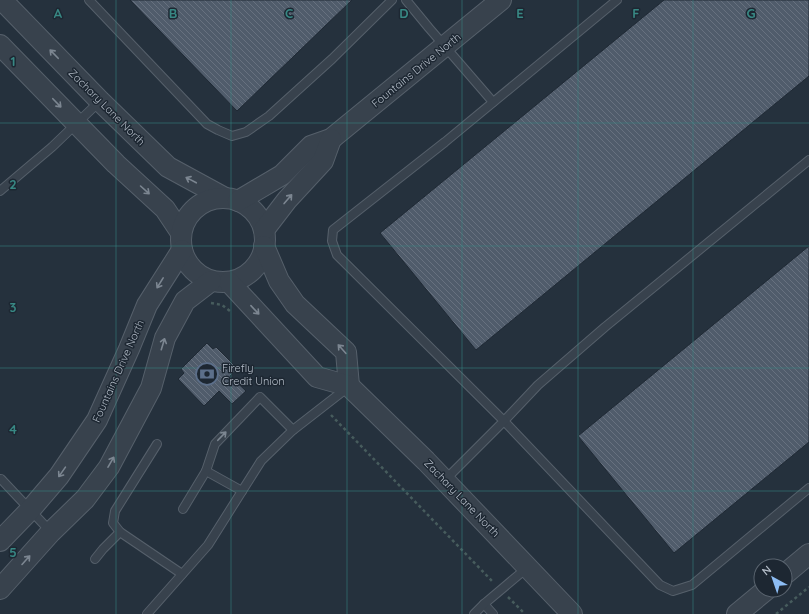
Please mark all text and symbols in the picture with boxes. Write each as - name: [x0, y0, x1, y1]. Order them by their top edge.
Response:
- text: A: [54, 5, 63, 21]
- text: B: [169, 5, 177, 21]
- text: C: [285, 5, 293, 21]
- text: D: [399, 5, 409, 21]
- text: E: [516, 5, 524, 21]
- text: F: [632, 5, 640, 21]
- text: G: [746, 5, 756, 21]
- street label: Fountains Drive North: [368, 30, 464, 110]
- one-way arrow: [50, 49, 59, 60]
- text: 1: [10, 53, 16, 69]
- street label: Zachary Lane North: [66, 66, 148, 148]
- one-way arrow: [52, 98, 62, 108]
- text: 2: [9, 176, 17, 192]
- one-way arrow: [185, 176, 197, 183]
- one-way arrow: [140, 186, 150, 195]
- one-way arrow: [283, 195, 292, 205]
- one-way arrow: [156, 277, 164, 289]
- text: 3: [10, 299, 17, 315]
- one-way arrow: [251, 305, 260, 316]
- street label: Fountains Drive North: [89, 317, 147, 425]
- one-way arrow: [160, 337, 167, 350]
- one-way arrow: [337, 344, 346, 354]
- bank icon: Firefly Credit Union: [194, 361, 220, 387]
- place label: Firefly Credit Union: [222, 361, 285, 388]
- text: 4: [9, 421, 17, 437]
- one-way arrow: [217, 431, 227, 441]
- one-way arrow: [108, 456, 116, 468]
- street label: Zachary Lane North: [421, 456, 503, 540]
- one-way arrow: [58, 466, 66, 477]
- text: 5: [9, 544, 17, 560]
- one-way arrow: [21, 555, 31, 565]
- north arrow: [753, 558, 793, 598]
- text: N: [759, 562, 774, 578]

